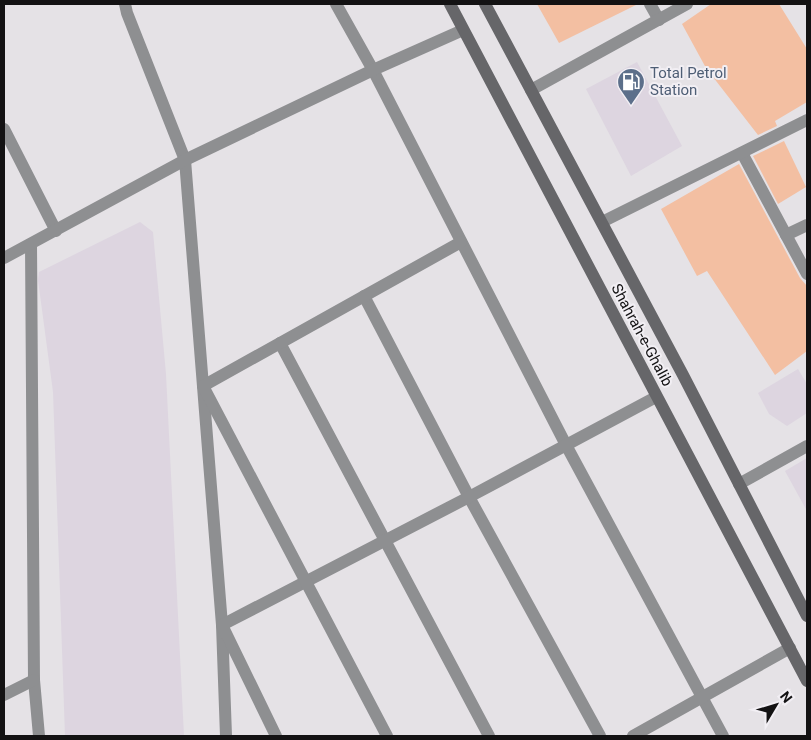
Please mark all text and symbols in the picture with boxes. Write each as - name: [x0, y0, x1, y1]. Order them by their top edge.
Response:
- place label: Total Petrol Station: [650, 64, 727, 99]
- fuel station icon: Total Petrol Station: [616, 67, 646, 106]
- street label: Shahrah-e-Ghalib: [607, 281, 677, 389]
- north arrow: [751, 680, 801, 730]
- text: N: [777, 688, 796, 706]

